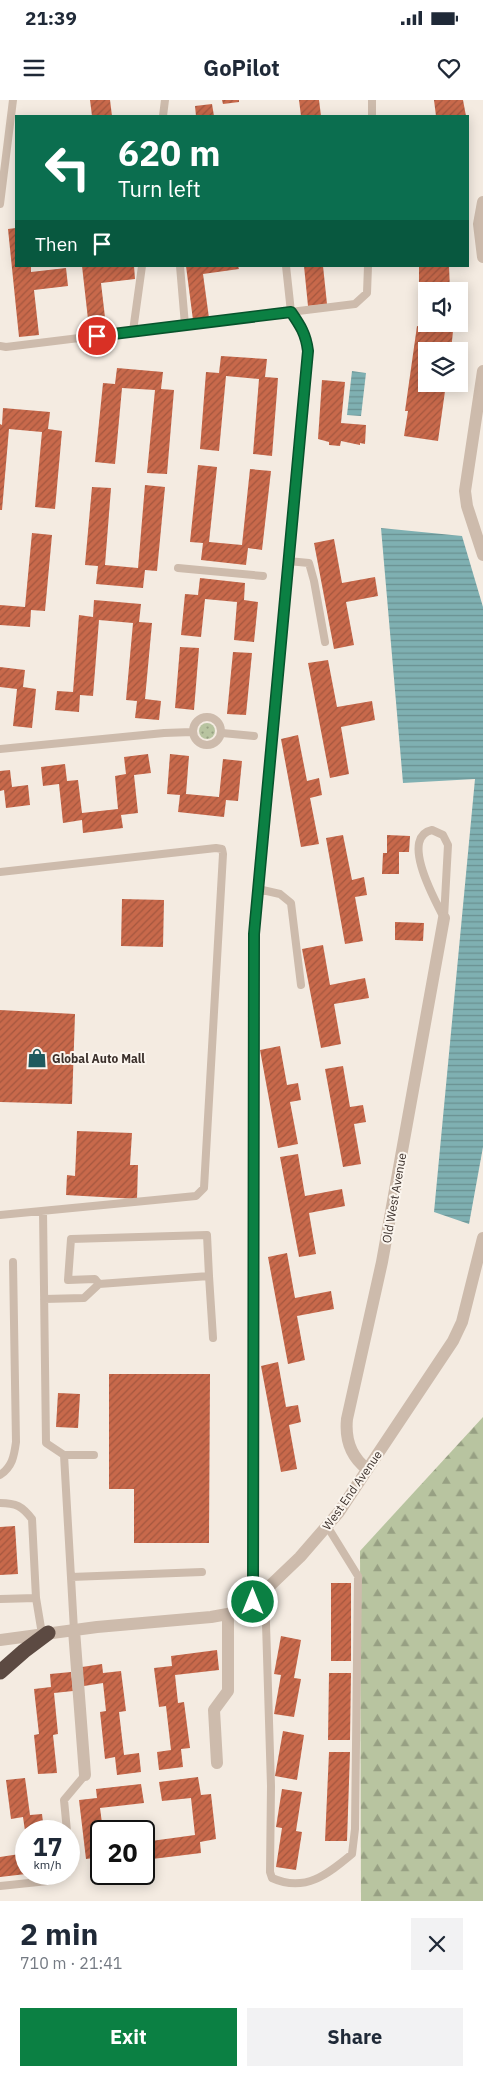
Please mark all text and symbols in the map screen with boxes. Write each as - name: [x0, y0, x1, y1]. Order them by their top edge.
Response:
- text: 21:39: [25, 6, 77, 30]
- text: GoPilot: [203, 53, 280, 82]
- icon: menu: [20, 54, 48, 82]
- icon: heart: [435, 54, 463, 82]
- text: 620 m: [118, 130, 221, 176]
- icon: left: [35, 135, 100, 200]
- text: Turn left: [118, 174, 201, 203]
- icon: arrive: [88, 230, 116, 258]
- text: Then: [35, 232, 78, 256]
- map controls: [418, 282, 468, 392]
- button: sound: [418, 282, 468, 332]
- pin: [76, 315, 118, 357]
- icon: arrive: [83, 322, 111, 350]
- button: layers: [418, 342, 468, 392]
- shop icon: Global Auto Mall: [26, 1047, 48, 1069]
- place label: Global Auto Mall: [52, 1051, 145, 1066]
- street label: Old West Avenue: [379, 1151, 409, 1244]
- street label: West End Avenue: [319, 1447, 385, 1533]
- position arrow: [226, 1575, 278, 1627]
- speed limit sign: 20: [90, 1820, 155, 1885]
- text: 17: [32, 1830, 63, 1863]
- text: km/h: [33, 1857, 62, 1872]
- text: 2 min: [20, 1914, 98, 1953]
- button: close: [411, 1918, 463, 1970]
- text: 710 m · 21:41: [20, 1953, 122, 1973]
- button: Exit: [20, 2008, 237, 2066]
- button: Share: [247, 2008, 463, 2066]

